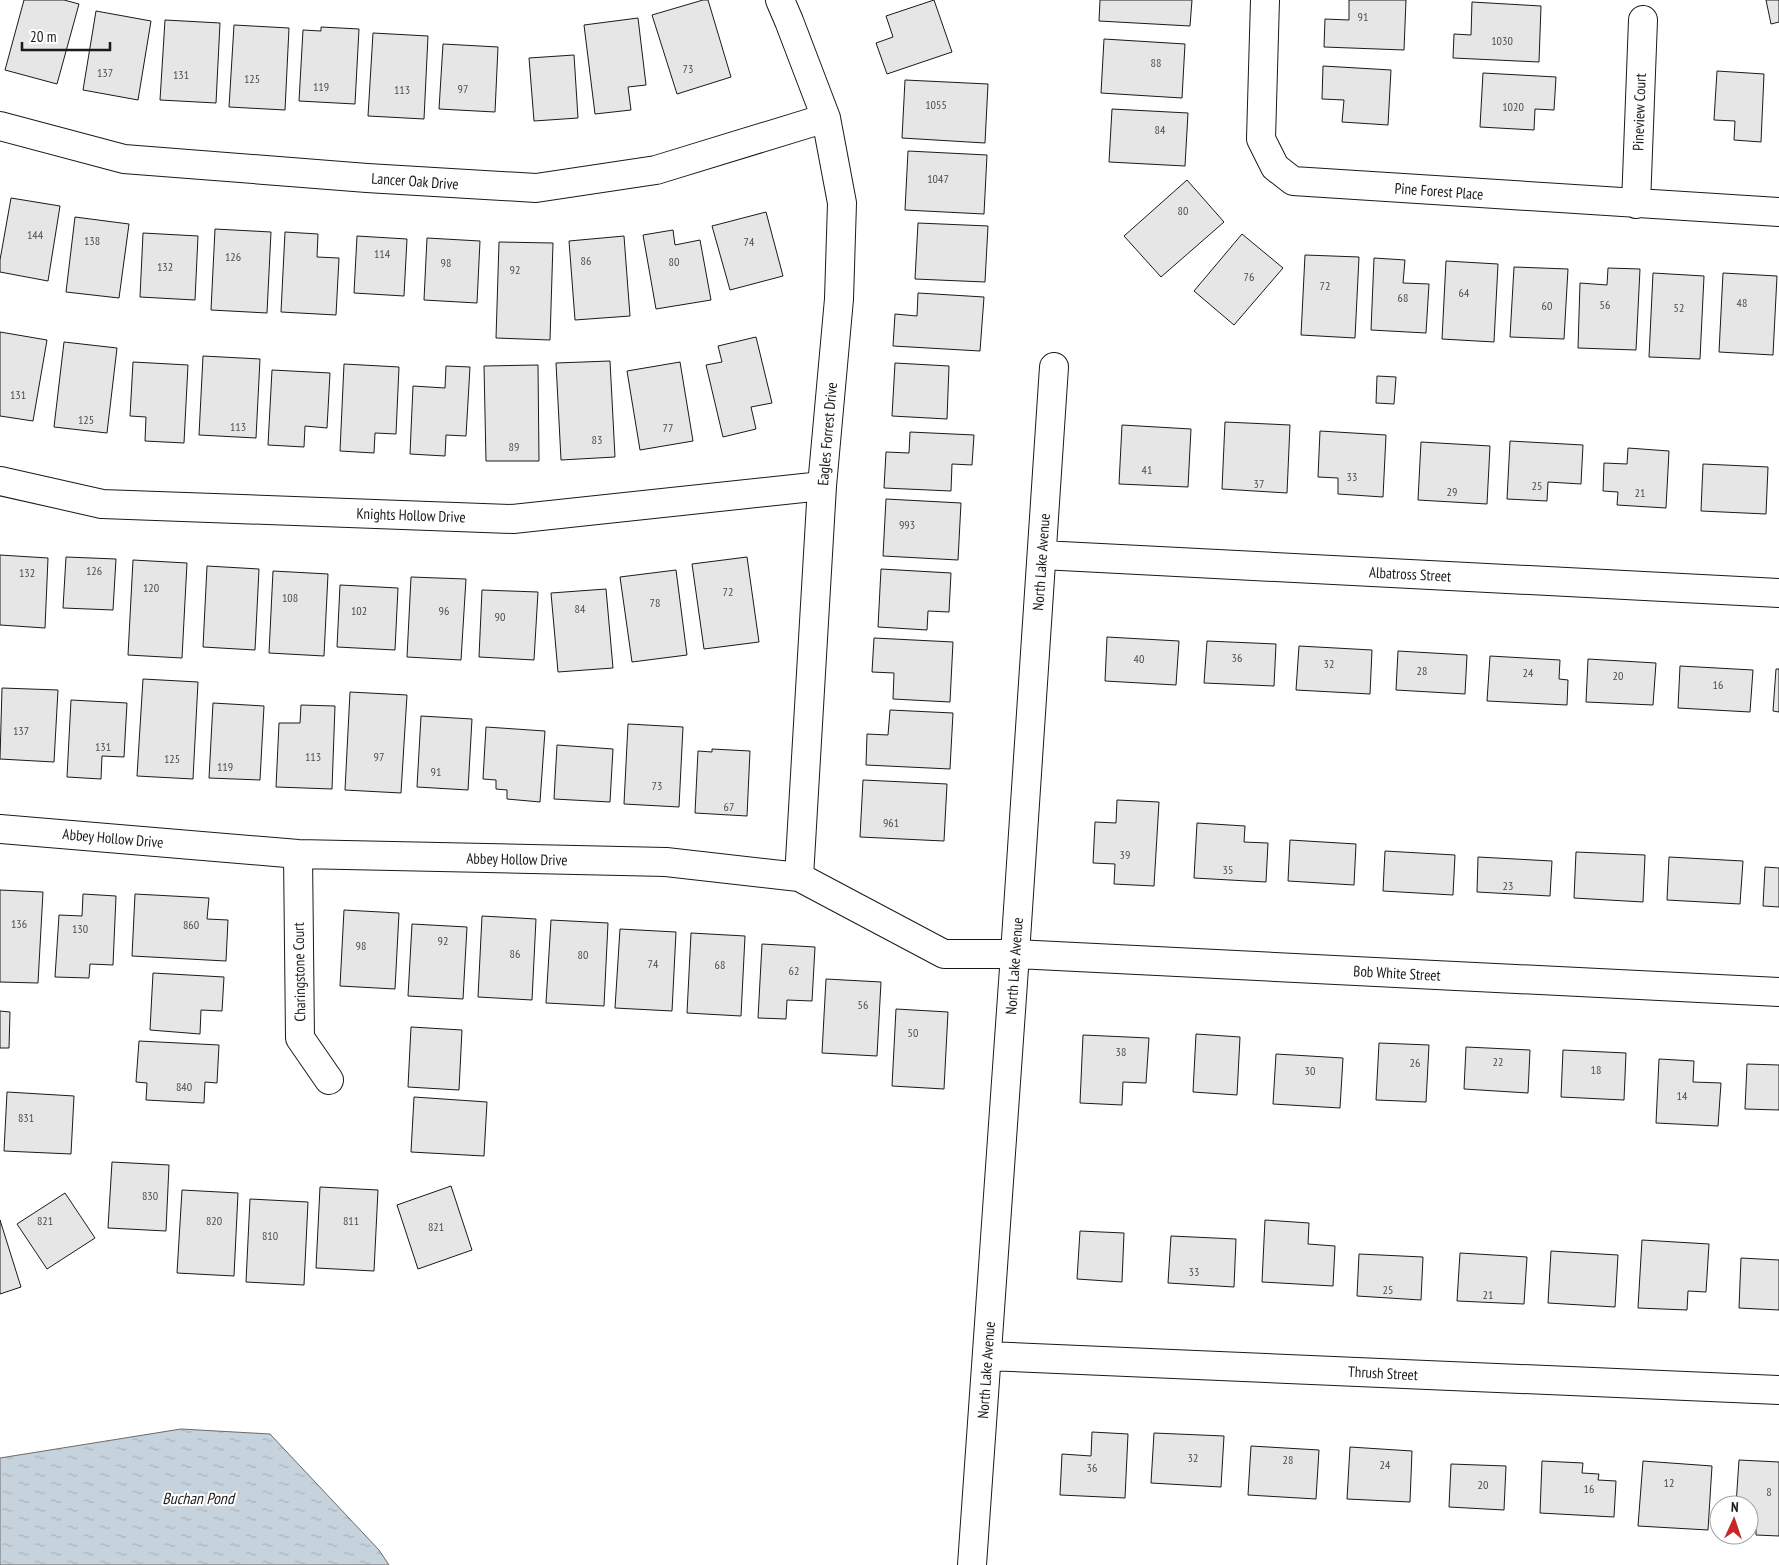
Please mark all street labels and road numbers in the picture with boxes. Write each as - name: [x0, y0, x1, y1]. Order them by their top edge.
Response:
- street label: Pineview Court: [1628, 73, 1650, 151]
- street label: Lancer Oak Drive: [371, 168, 459, 194]
- street label: Pine Forest Place: [1394, 178, 1484, 204]
- street label: Eagles Forrest Drive: [813, 382, 841, 486]
- street label: Knights Hollow Drive: [356, 504, 466, 526]
- street label: North Lake Avenue: [1028, 513, 1054, 611]
- street label: Albatross Street: [1368, 562, 1452, 586]
- street label: Abbey Hollow Drive: [62, 824, 164, 852]
- street label: Abbey Hollow Drive: [466, 849, 568, 869]
- street label: North Lake Avenue: [1001, 917, 1027, 1015]
- street label: Charingstone Court: [289, 922, 309, 1022]
- street label: Bob White Street: [1353, 961, 1441, 985]
- street label: North Lake Avenue: [973, 1321, 999, 1419]
- street label: Thrush Street: [1348, 1362, 1418, 1384]

